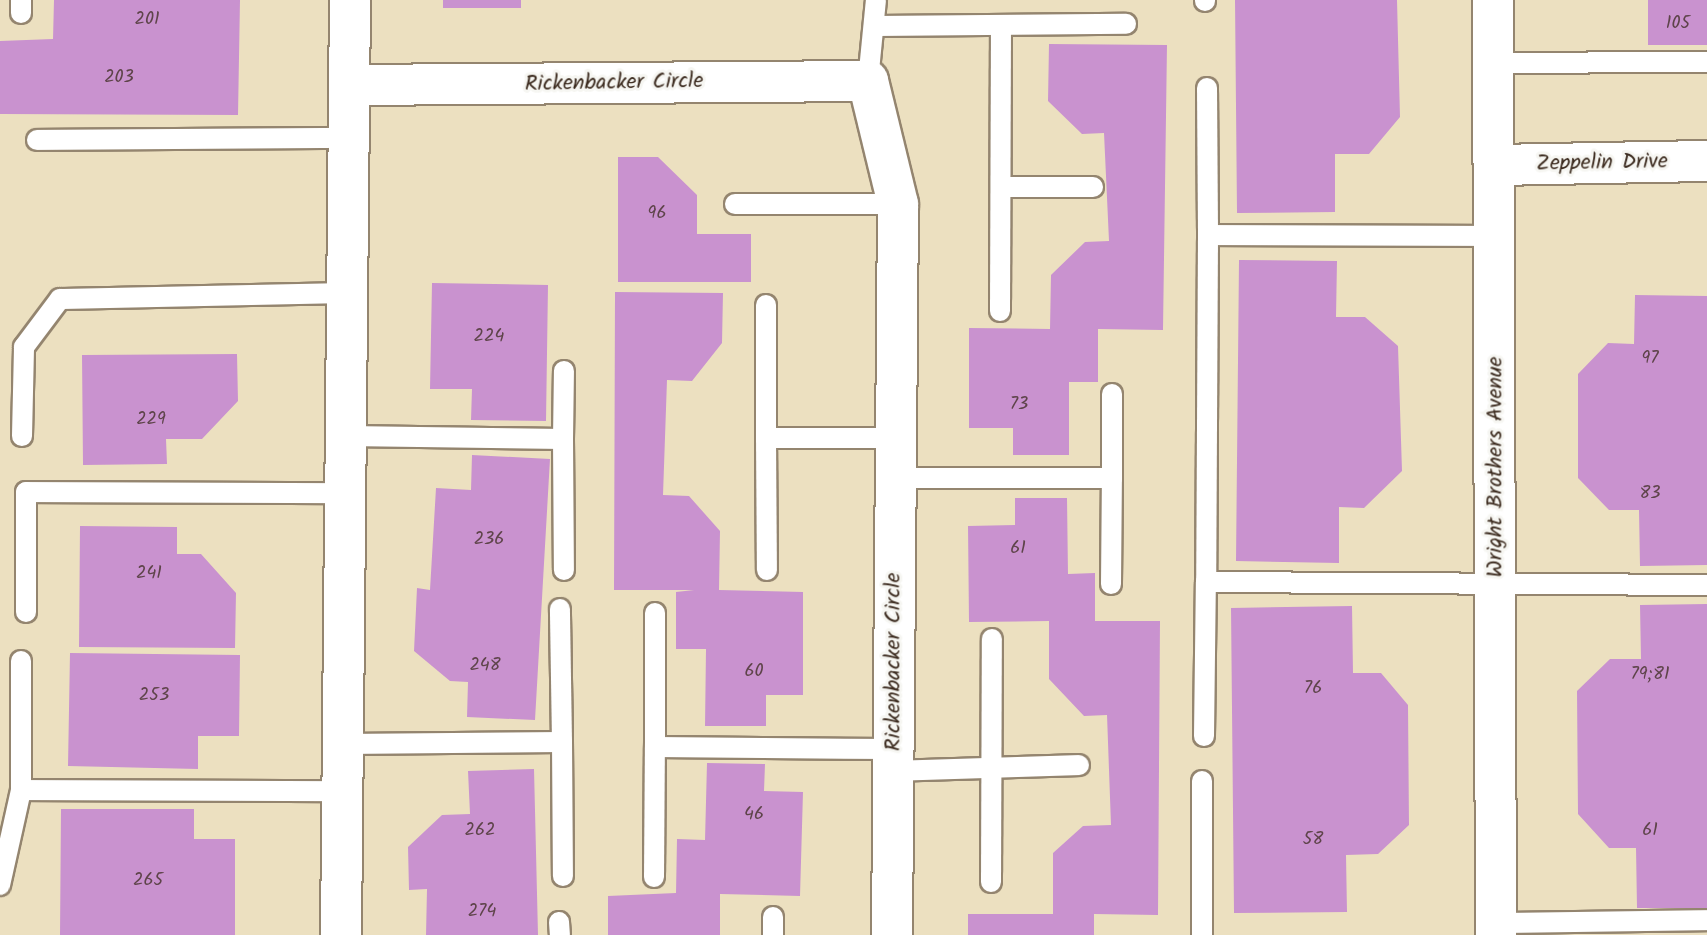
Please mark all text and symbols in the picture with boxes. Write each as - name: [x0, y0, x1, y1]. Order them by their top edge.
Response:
- house number: 201: [134, 9, 160, 31]
- house number: 105: [1666, 13, 1690, 35]
- house number: 203: [104, 67, 134, 89]
- street label: Rickenbacker Circle: [524, 68, 704, 98]
- street label: Zeppelin Drive: [1536, 149, 1668, 177]
- house number: 96: [648, 203, 666, 225]
- house number: 224: [474, 326, 504, 348]
- house number: 97: [1641, 348, 1659, 370]
- street label: Wright Brothers Avenue: [1483, 356, 1509, 578]
- house number: 73: [1010, 394, 1028, 416]
- house number: 229: [136, 409, 166, 431]
- house number: 83: [1639, 483, 1661, 505]
- house number: 236: [474, 529, 504, 551]
- house number: 61: [1010, 538, 1026, 560]
- house number: 241: [136, 563, 162, 585]
- street label: Rickenbacker Circle: [881, 573, 907, 751]
- house number: 248: [469, 655, 501, 677]
- house number: 60: [744, 661, 764, 683]
- house number: 79;81: [1630, 664, 1670, 686]
- house number: 76: [1304, 678, 1322, 700]
- house number: 253: [139, 685, 169, 707]
- house number: 46: [744, 804, 764, 826]
- house number: 262: [465, 820, 495, 842]
- house number: 61: [1642, 820, 1658, 842]
- house number: 58: [1303, 829, 1323, 851]
- house number: 265: [133, 870, 163, 892]
- house number: 274: [468, 901, 496, 923]

